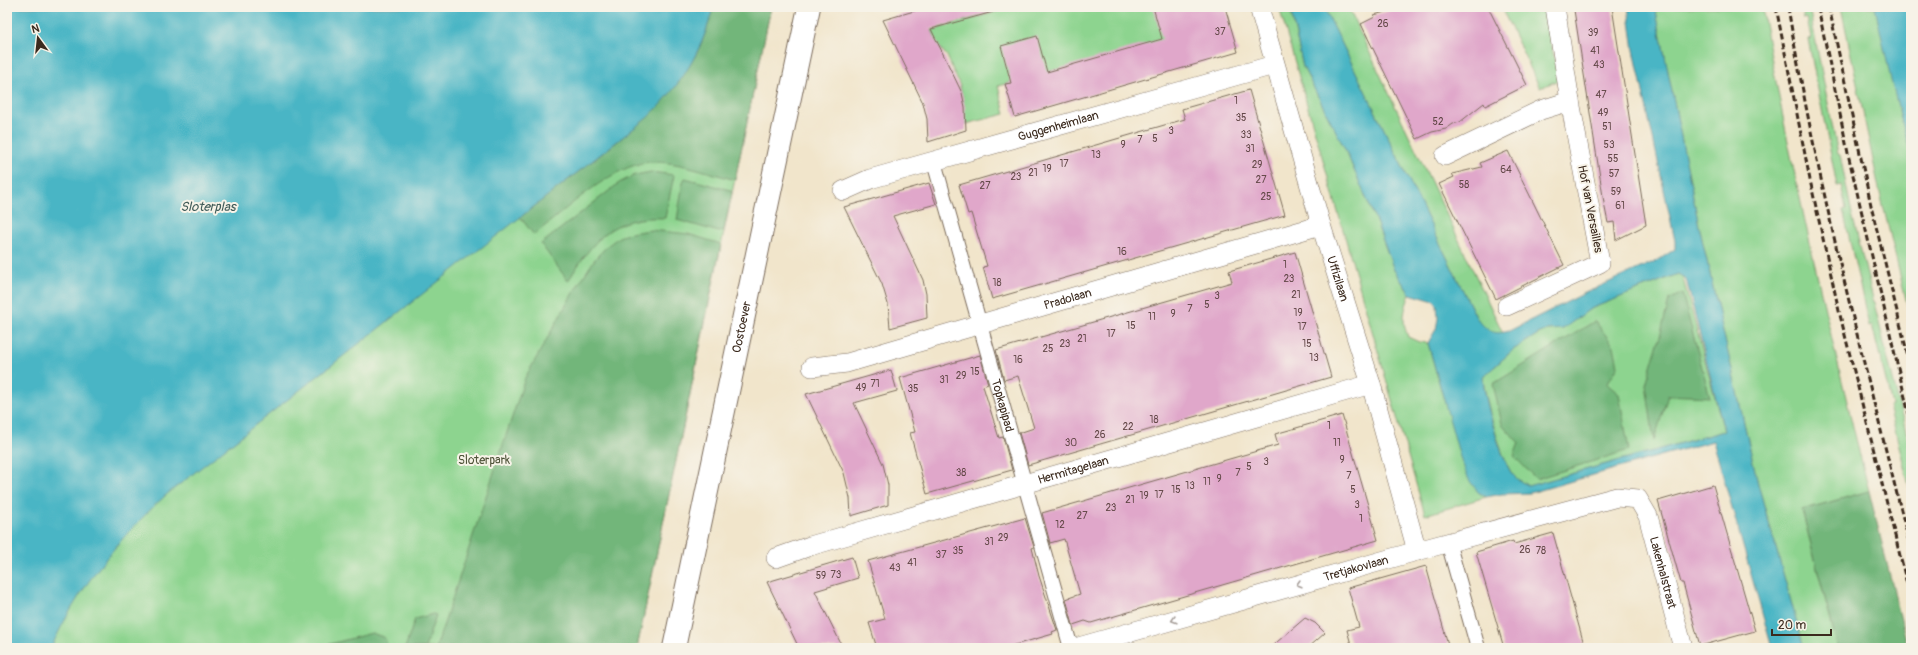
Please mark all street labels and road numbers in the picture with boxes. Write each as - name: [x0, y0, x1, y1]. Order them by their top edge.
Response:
- street label: Guggenheimlaan: [1016, 107, 1100, 144]
- street label: Hof van Versailles: [1574, 164, 1606, 255]
- street label: Uffizilaan: [1324, 254, 1352, 304]
- street label: Pradolaan: [1042, 285, 1093, 313]
- street label: Oostoever: [729, 299, 754, 354]
- street label: Topkapipad: [988, 378, 1017, 434]
- street label: Hermitagelaan: [1036, 453, 1111, 487]
- street label: Lakenhalstraat: [1646, 535, 1680, 610]
- street label: Tretjakovlaan: [1322, 552, 1390, 585]

